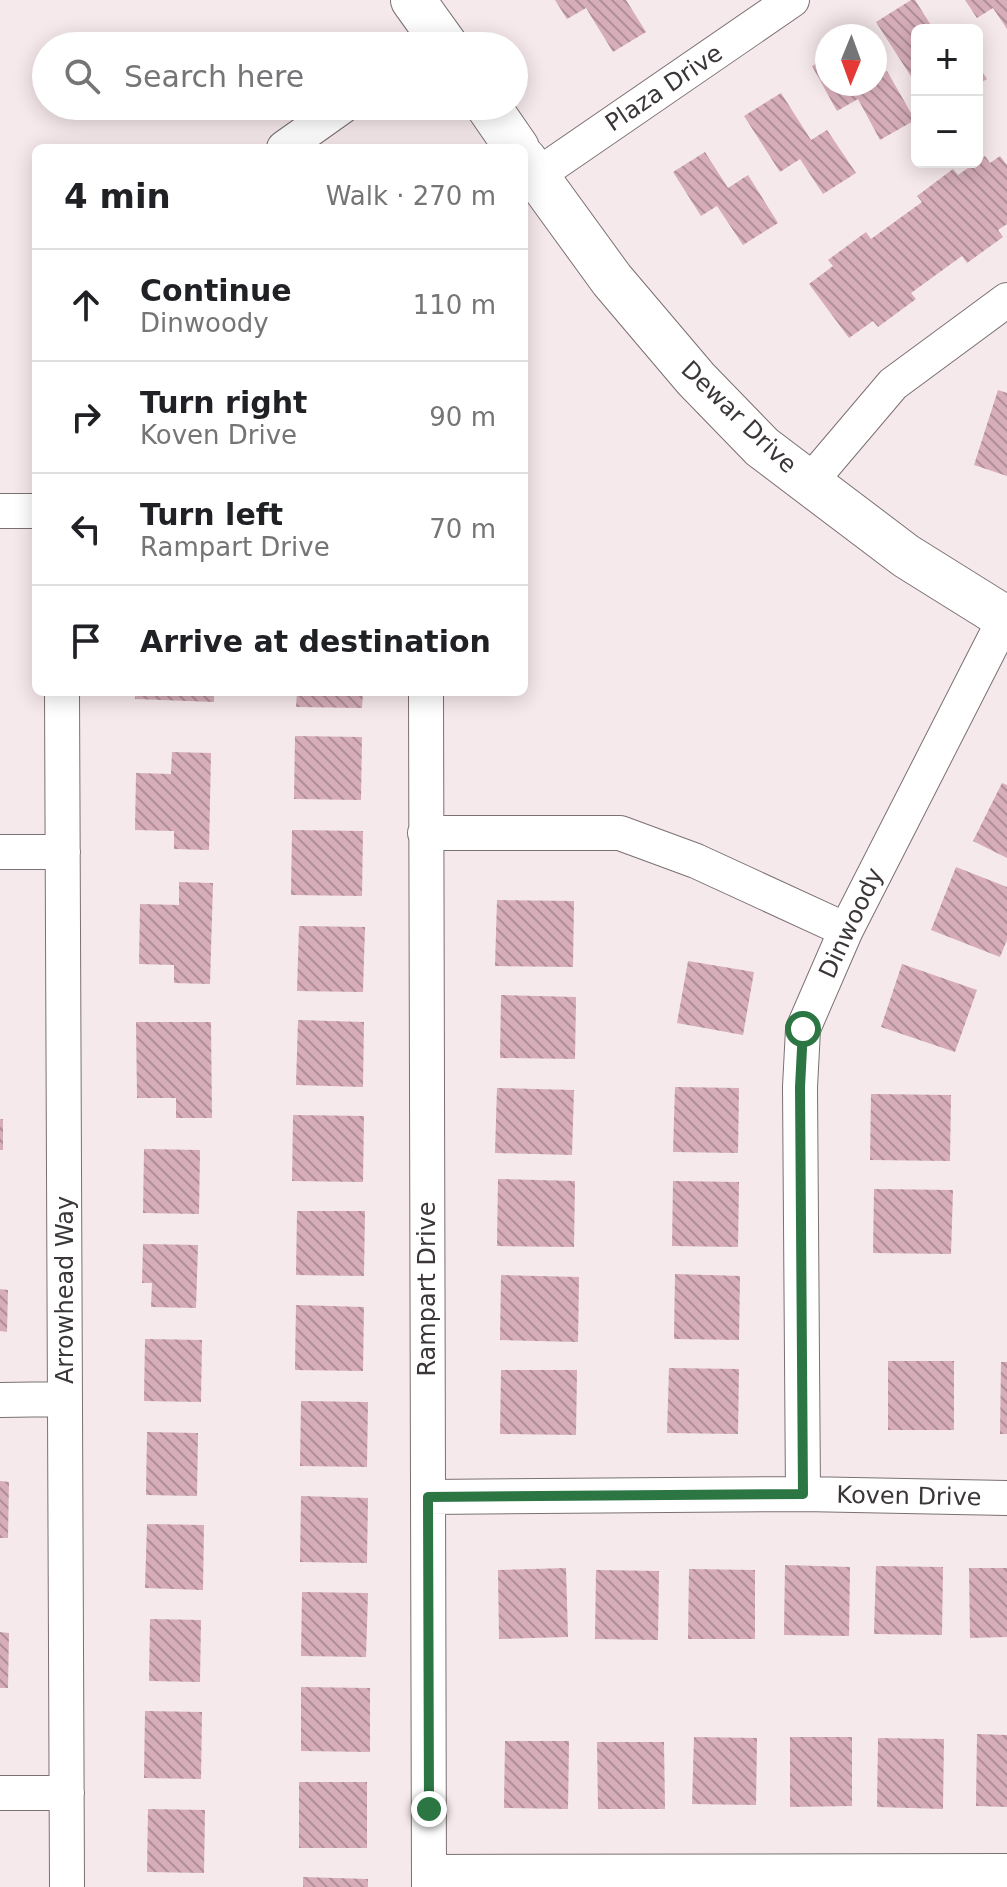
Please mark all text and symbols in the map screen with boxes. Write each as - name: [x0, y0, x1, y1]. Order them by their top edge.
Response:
- north arrow: [815, 24, 887, 96]
- map controls: [911, 24, 983, 168]
- button: +: [911, 24, 983, 96]
- search box: [32, 32, 528, 120]
- street label: Plaza Drive: [600, 39, 728, 137]
- icon: search: [60, 54, 104, 98]
- text: Search here: [124, 59, 304, 94]
- button: −: [911, 96, 983, 168]
- text: 4 min: [64, 176, 171, 216]
- text: Walk · 270 m: [326, 181, 496, 211]
- text: Continue: [140, 273, 292, 308]
- icon: ahead: [64, 283, 108, 327]
- text: 110 m: [413, 290, 496, 320]
- text: Dinwoody: [140, 308, 269, 338]
- street label: Dewar Drive: [676, 355, 802, 479]
- text: Turn right: [140, 385, 307, 420]
- icon: right: [64, 395, 108, 439]
- text: 90 m: [429, 402, 496, 432]
- text: Koven Drive: [140, 420, 297, 450]
- text: Turn left: [140, 497, 283, 532]
- icon: left: [64, 507, 108, 551]
- text: 70 m: [429, 514, 496, 544]
- text: Rampart Drive: [140, 532, 330, 562]
- icon: arrive: [64, 619, 108, 663]
- text: Arrive at destination: [140, 624, 491, 659]
- street label: Dinwoody: [813, 863, 889, 983]
- route start: [785, 1011, 821, 1047]
- street label: Arrowhead Way: [51, 1196, 79, 1384]
- street label: Rampart Drive: [413, 1201, 441, 1377]
- street label: Koven Drive: [836, 1481, 982, 1511]
- route end: [411, 1791, 447, 1827]

